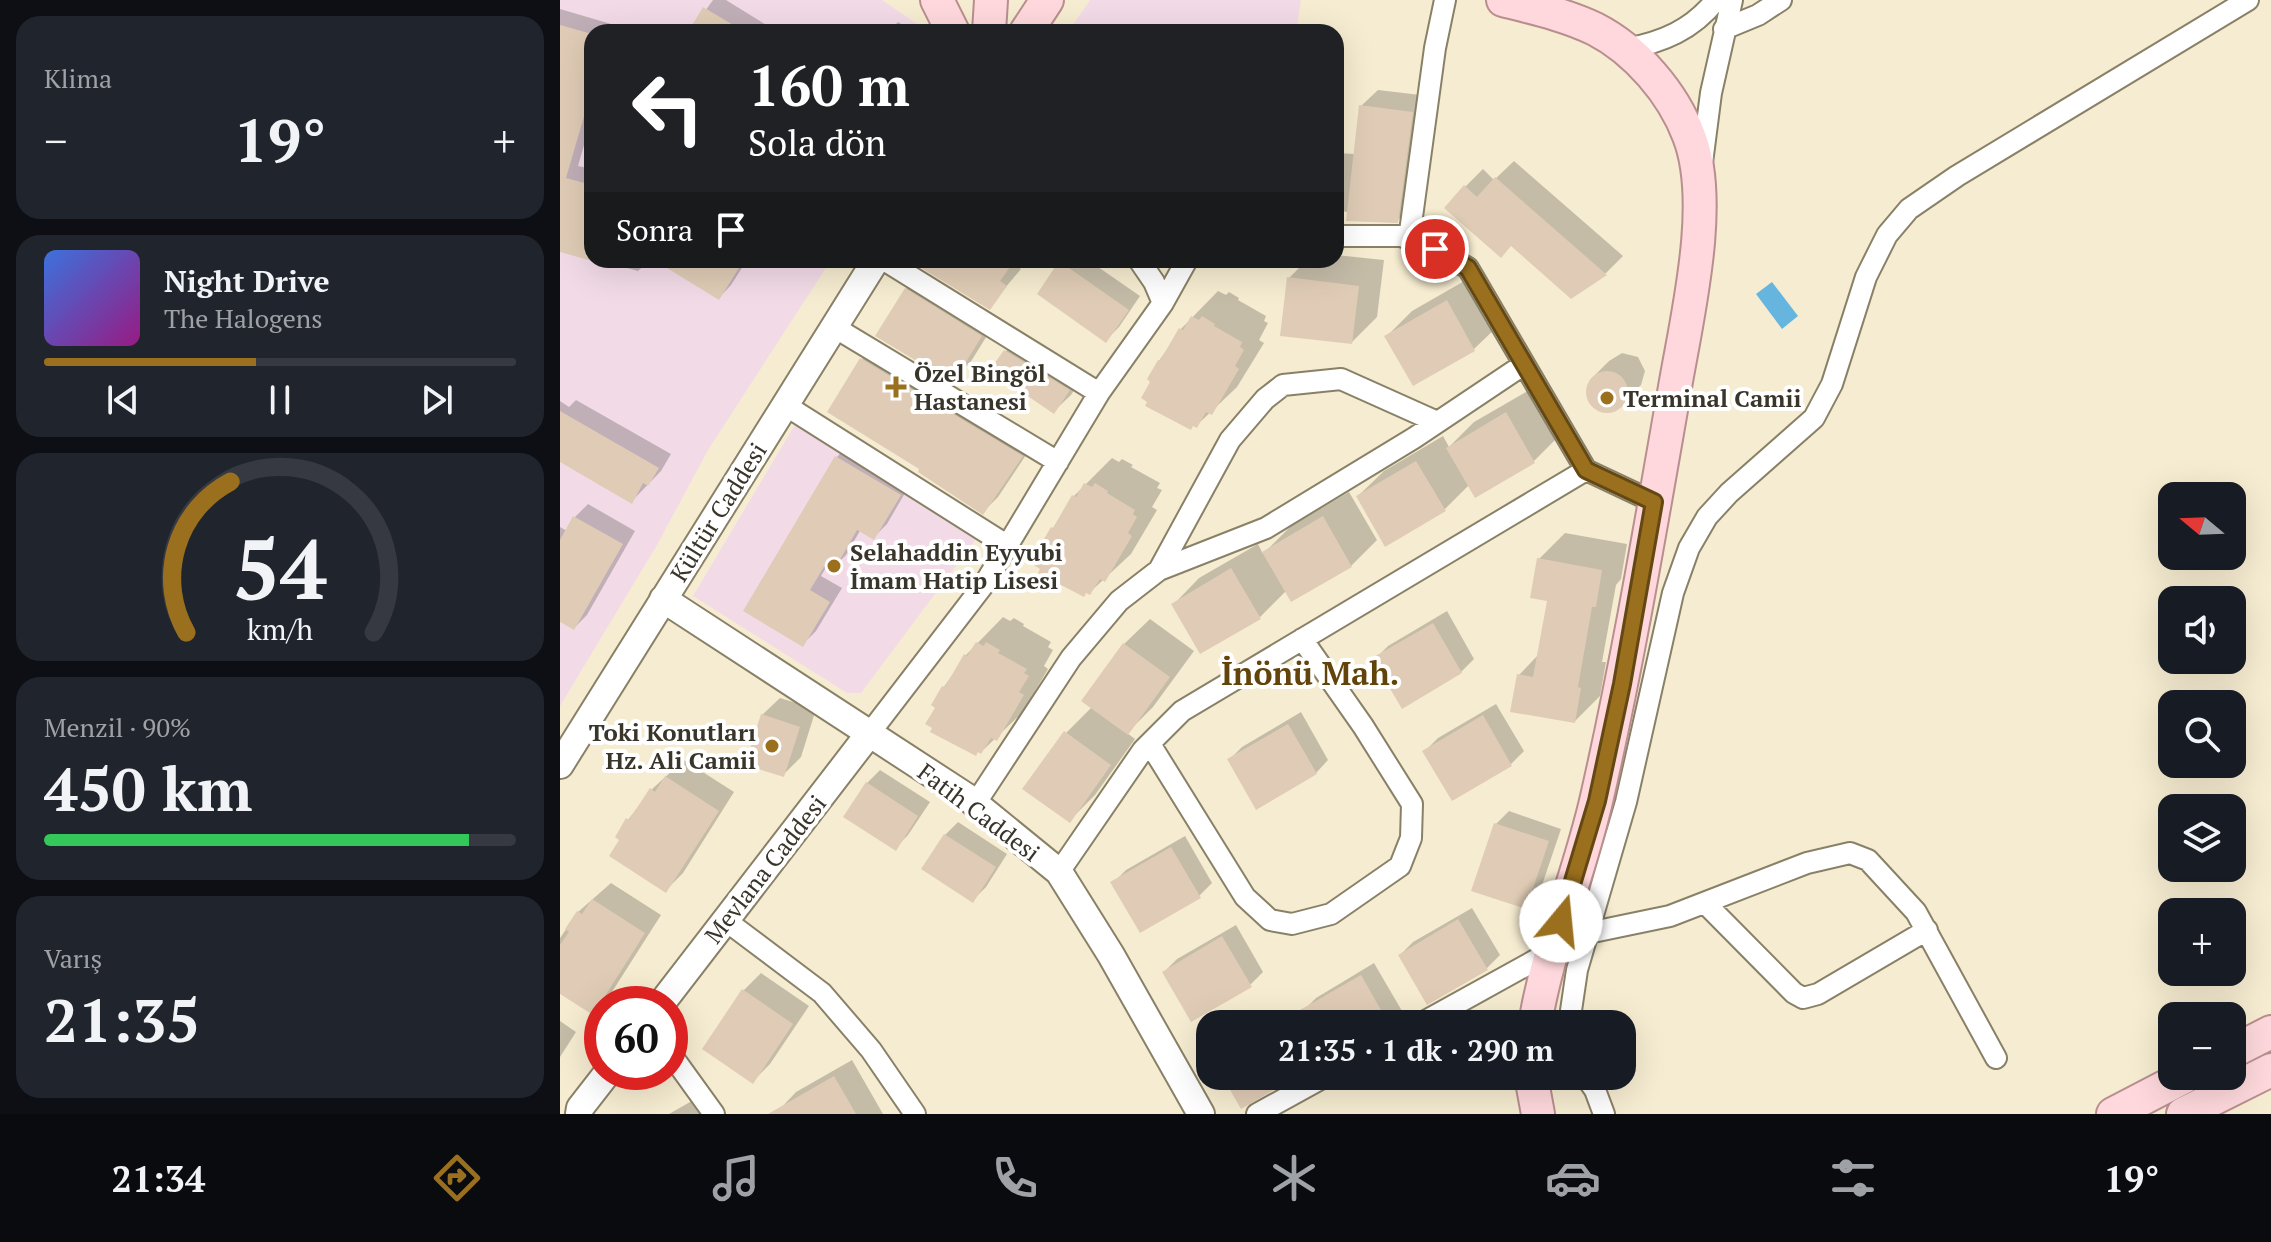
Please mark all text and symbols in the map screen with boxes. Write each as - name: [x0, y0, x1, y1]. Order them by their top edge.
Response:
- text: 160 m: [748, 48, 910, 122]
- icon: left: [616, 56, 720, 160]
- text: Klima: [44, 61, 112, 95]
- text: 19°: [234, 100, 326, 179]
- text: −: [44, 111, 67, 170]
- text: +: [493, 111, 516, 170]
- text: Sola dön: [748, 119, 886, 166]
- icon: arrive: [709, 208, 753, 252]
- text: Sonra: [616, 210, 693, 250]
- pin: [1401, 215, 1469, 283]
- icon: arrive: [1413, 227, 1457, 271]
- text: Night Drive: [164, 261, 330, 301]
- text: The Halogens: [164, 301, 322, 335]
- place label: Özel Bingöl Hastanesi: [914, 357, 1046, 417]
- marker: Özel Bingöl Hastanesi: [885, 376, 907, 398]
- icon: previous: [101, 378, 145, 422]
- icon: pause: [258, 378, 302, 422]
- icon: next: [415, 378, 459, 422]
- place label: Terminal Camii: [1623, 382, 1801, 414]
- marker: Terminal Camii: [1598, 389, 1616, 407]
- street label: Kültür Caddesi: [663, 436, 773, 588]
- north arrow: [2158, 482, 2246, 570]
- map controls: [2158, 482, 2246, 1090]
- text: 54: [233, 513, 327, 623]
- place label: Selahaddin Eyyubi İmam Hatip Lisesi: [850, 536, 1063, 596]
- marker: Selahaddin Eyyubi İmam Hatip Lisesi: [825, 557, 843, 575]
- button: sound: [2158, 586, 2246, 674]
- text: km/h: [247, 610, 313, 648]
- district label: İnönü Mah.: [1221, 652, 1399, 694]
- button: search: [2158, 690, 2246, 778]
- text: Menzil · 90%: [44, 710, 191, 744]
- place label: Toki Konutları Hz. Ali Camii: [589, 716, 756, 776]
- marker: Toki Konutları Hz. Ali Camii: [763, 737, 781, 755]
- text: 450 km: [44, 749, 252, 828]
- street label: Fatih Caddesi: [911, 756, 1047, 868]
- street label: Mevlana Caddesi: [697, 788, 833, 950]
- button: layers: [2158, 794, 2246, 882]
- position arrow: [1519, 879, 1603, 963]
- button: +: [2158, 898, 2246, 986]
- text: Varış: [44, 941, 102, 975]
- text: 21:35: [44, 980, 200, 1059]
- speed limit sign: 60: [584, 986, 688, 1090]
- button: −: [2158, 1002, 2246, 1090]
- text: 21:35 · 1 dk · 290 m: [1278, 1030, 1554, 1070]
- icon: directions: [429, 1150, 485, 1206]
- icon: music: [708, 1150, 764, 1206]
- icon: phone: [987, 1150, 1043, 1206]
- icon: climate: [1266, 1150, 1322, 1206]
- icon: car: [1545, 1150, 1601, 1206]
- icon: filters: [1825, 1150, 1881, 1206]
- text: 21:34: [112, 1155, 205, 1202]
- text: 19°: [2104, 1155, 2159, 1202]

